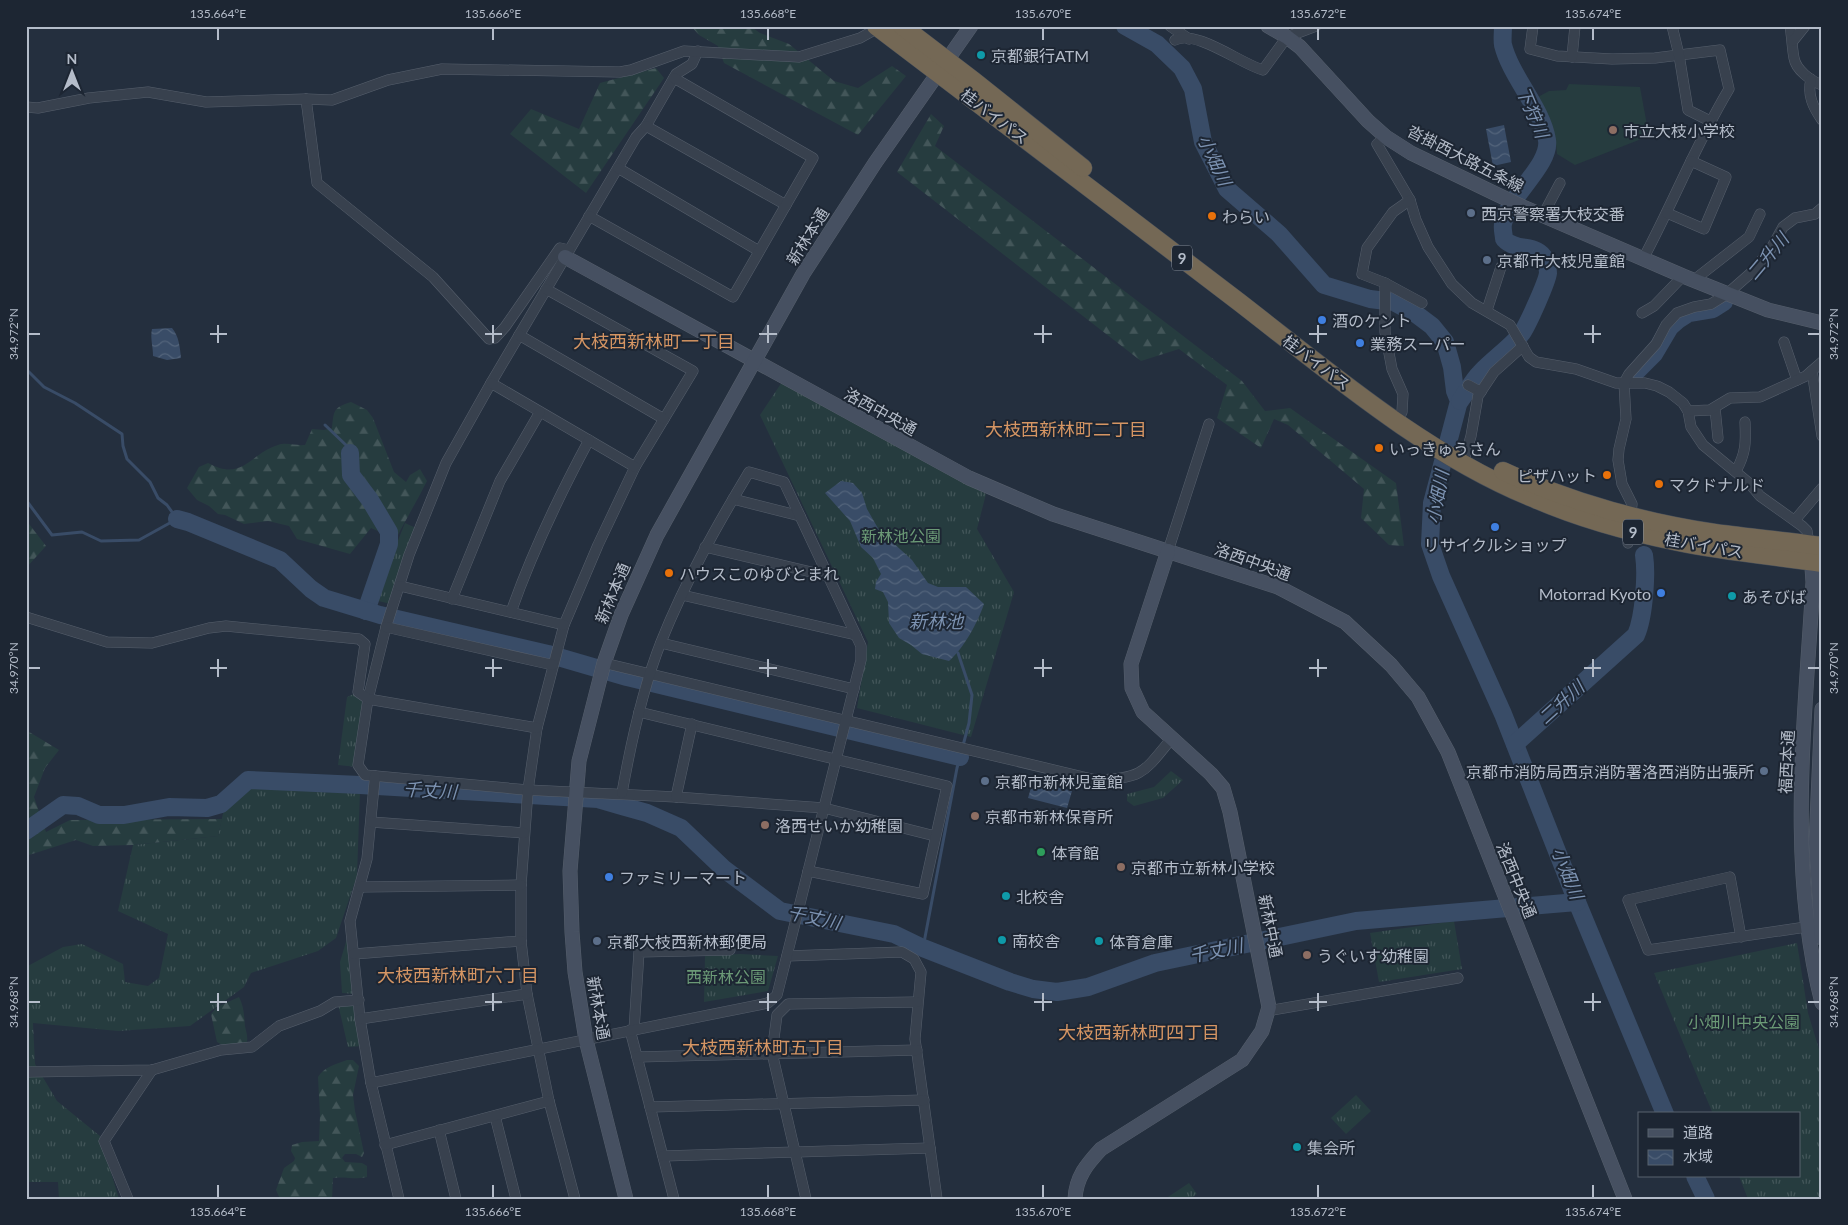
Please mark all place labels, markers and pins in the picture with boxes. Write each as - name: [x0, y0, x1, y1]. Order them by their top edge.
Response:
- place label: 京都銀行ATM: [991, 46, 1089, 65]
- marker: 京都銀行ATM: [975, 49, 987, 61]
- place label: 市立大枝小学校: [1623, 121, 1735, 140]
- marker: 市立大枝小学校: [1607, 124, 1619, 136]
- place label: 西京警察署大枝交番: [1481, 204, 1625, 223]
- place label: わらい: [1222, 207, 1270, 226]
- marker: 西京警察署大枝交番: [1465, 207, 1477, 219]
- marker: わらい: [1206, 210, 1218, 222]
- place label: 京都市大枝児童館: [1497, 251, 1625, 270]
- marker: 京都市大枝児童館: [1481, 254, 1493, 266]
- place label: 酒のケント: [1332, 311, 1412, 330]
- marker: 酒のケント: [1316, 314, 1328, 326]
- place label: 業務スーパー: [1370, 334, 1466, 353]
- marker: 業務スーパー: [1354, 337, 1366, 349]
- place label: いっきゅうさん: [1389, 439, 1501, 458]
- marker: いっきゅうさん: [1373, 442, 1385, 454]
- place label: ピザハット: [1517, 466, 1597, 485]
- marker: ピザハット: [1601, 469, 1613, 481]
- place label: マクドナルド: [1669, 475, 1765, 494]
- marker: マクドナルド: [1653, 478, 1665, 490]
- marker: リサイクルショップ: [1489, 521, 1501, 533]
- place label: リサイクルショップ: [1423, 535, 1567, 554]
- place label: ハウスこのゆびとまれ: [679, 564, 839, 583]
- marker: ハウスこのゆびとまれ: [663, 567, 675, 579]
- place label: Motorrad Kyoto: [1539, 584, 1651, 603]
- marker: Motorrad Kyoto: [1655, 587, 1667, 599]
- place label: あそびば: [1742, 587, 1806, 606]
- marker: あそびば: [1726, 590, 1738, 602]
- place label: 京都市消防局西京消防署洛西消防出張所: [1466, 762, 1754, 781]
- marker: 京都市消防局西京消防署洛西消防出張所: [1758, 765, 1770, 777]
- place label: 京都市新林児童館: [995, 772, 1123, 791]
- marker: 京都市新林児童館: [979, 775, 991, 787]
- place label: 京都市新林保育所: [985, 807, 1113, 826]
- marker: 京都市新林保育所: [969, 810, 981, 822]
- place label: 洛西せいか幼稚園: [775, 816, 903, 835]
- marker: 洛西せいか幼稚園: [759, 819, 771, 831]
- place label: 体育館: [1051, 843, 1099, 862]
- marker: 体育館: [1035, 846, 1047, 858]
- place label: 京都市立新林小学校: [1131, 858, 1275, 877]
- marker: 京都市立新林小学校: [1115, 861, 1127, 873]
- place label: ファミリーマート: [619, 868, 747, 887]
- marker: ファミリーマート: [603, 871, 615, 883]
- place label: 北校舎: [1016, 887, 1064, 906]
- marker: 北校舎: [1000, 890, 1012, 902]
- place label: 南校舎: [1012, 931, 1060, 950]
- place label: 京都大枝西新林郵便局: [607, 932, 767, 951]
- place label: 体育倉庫: [1109, 932, 1173, 951]
- marker: 南校舎: [996, 934, 1008, 946]
- marker: 京都大枝西新林郵便局: [591, 935, 603, 947]
- marker: 体育倉庫: [1093, 935, 1105, 947]
- place label: うぐいす幼稚園: [1317, 946, 1429, 965]
- marker: うぐいす幼稚園: [1301, 949, 1313, 961]
- place label: 集会所: [1307, 1138, 1355, 1157]
- marker: 集会所: [1291, 1141, 1303, 1153]

